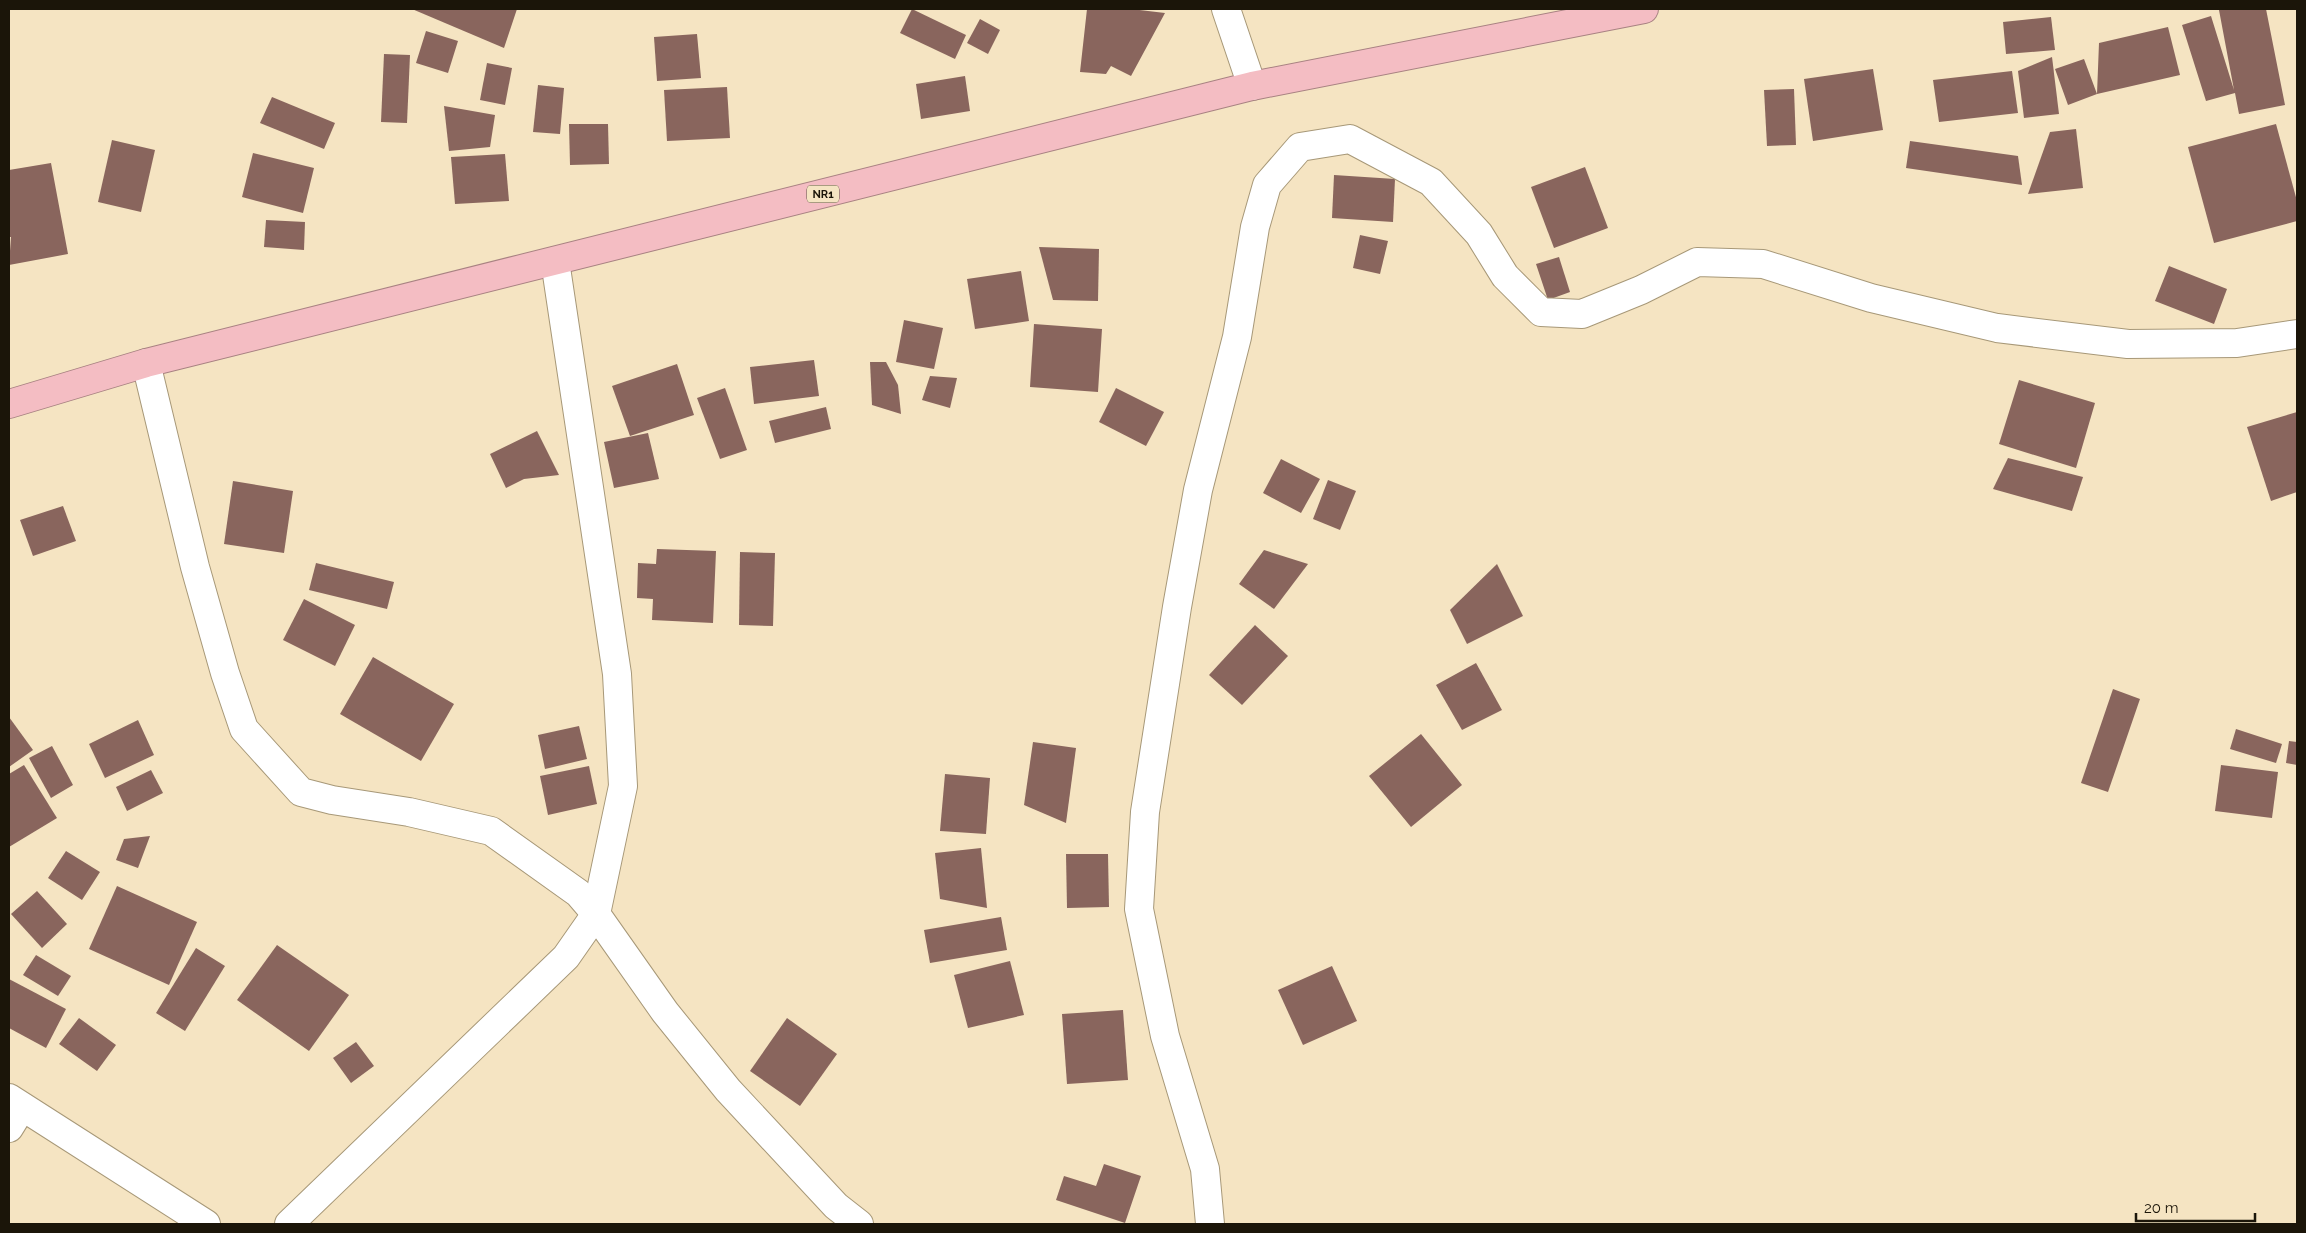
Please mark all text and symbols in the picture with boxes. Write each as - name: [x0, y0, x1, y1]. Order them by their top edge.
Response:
- road number: NR1: [807, 185, 839, 202]
- scale bar: [2136, 1190, 2255, 1222]
- text: 20 m: [2144, 1199, 2179, 1217]

